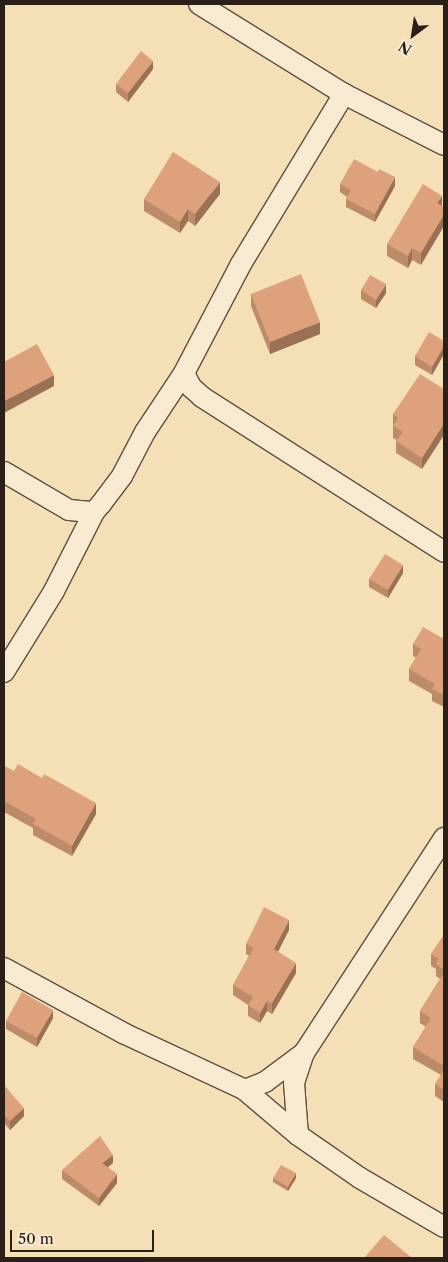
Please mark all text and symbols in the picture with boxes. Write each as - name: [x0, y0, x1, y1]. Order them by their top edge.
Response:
- north arrow: [388, 10, 438, 60]
- text: N: [395, 37, 415, 59]
- scale bar: [12, 1220, 156, 1252]
- text: 50 m: [18, 1229, 54, 1248]

